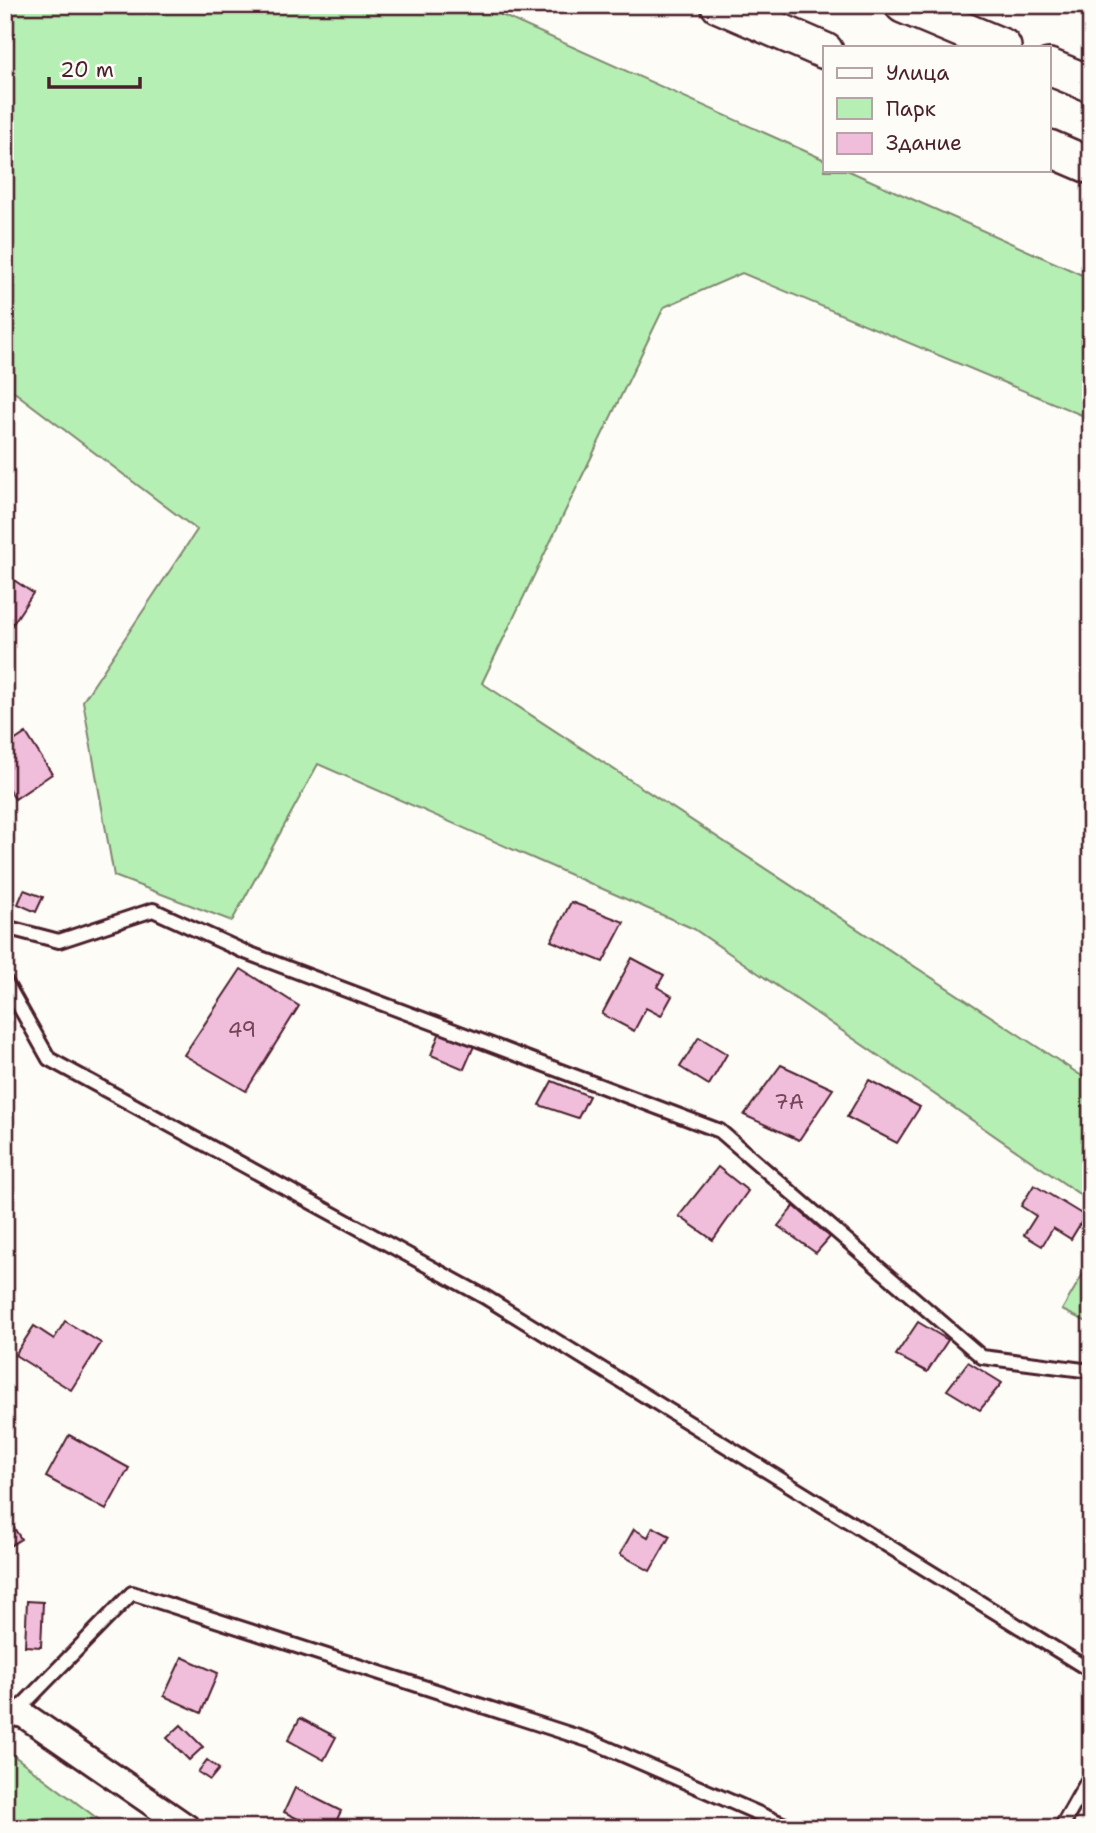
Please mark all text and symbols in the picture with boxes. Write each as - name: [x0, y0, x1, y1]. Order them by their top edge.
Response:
- scale bar: [49, 46, 140, 90]
- legend: [823, 46, 1050, 172]
- text: 20 m: [60, 56, 114, 84]
- text: Улица: [886, 59, 949, 87]
- text: Парк: [886, 95, 936, 123]
- text: Здание: [886, 129, 962, 157]
- house number: 49: [228, 1016, 256, 1044]
- house number: 7А: [774, 1088, 804, 1116]

